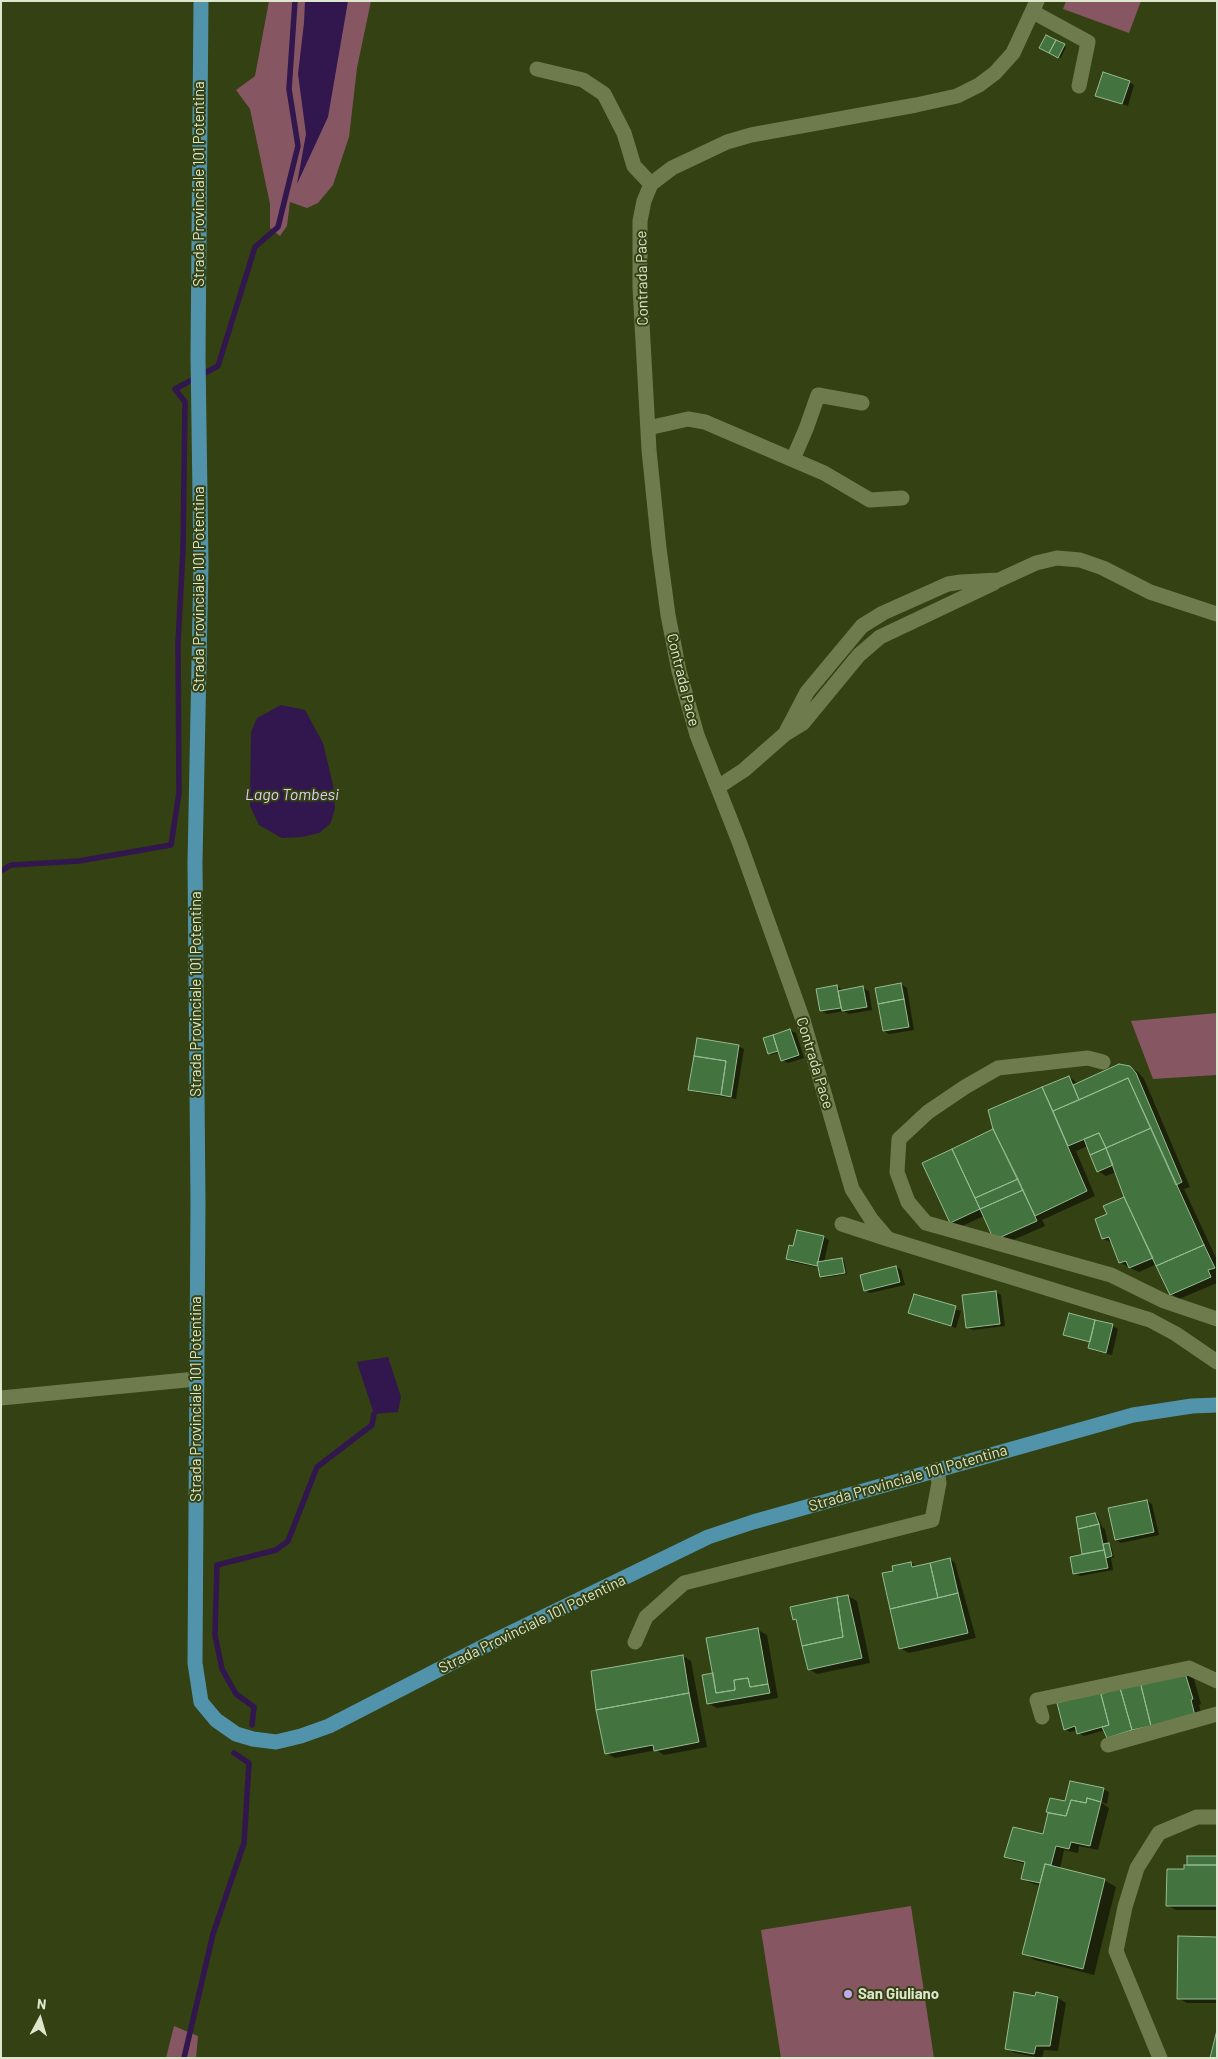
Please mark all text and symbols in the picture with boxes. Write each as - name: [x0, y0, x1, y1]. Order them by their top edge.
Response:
- street label: Strada Provinciale 101 Potentina: [190, 81, 208, 287]
- street label: Contrada Pace: [632, 230, 652, 326]
- street label: Strada Provinciale 101 Potentina: [190, 486, 208, 692]
- street label: Contrada Pace: [663, 632, 703, 728]
- water label: Lago Tombesi: [245, 785, 339, 805]
- street label: Strada Provinciale 101 Potentina: [187, 891, 205, 1097]
- street label: Contrada Pace: [793, 1015, 837, 1111]
- street label: Strada Provinciale 101 Potentina: [187, 1296, 205, 1502]
- street label: Strada Provinciale 101 Potentina: [807, 1441, 1009, 1515]
- street label: Strada Provinciale 101 Potentina: [436, 1571, 628, 1677]
- place label: San Giuliano: [858, 1985, 939, 2003]
- marker: San Giuliano: [842, 1988, 854, 2000]
- north arrow: [15, 1994, 65, 2044]
- text: N: [36, 1995, 47, 2013]

